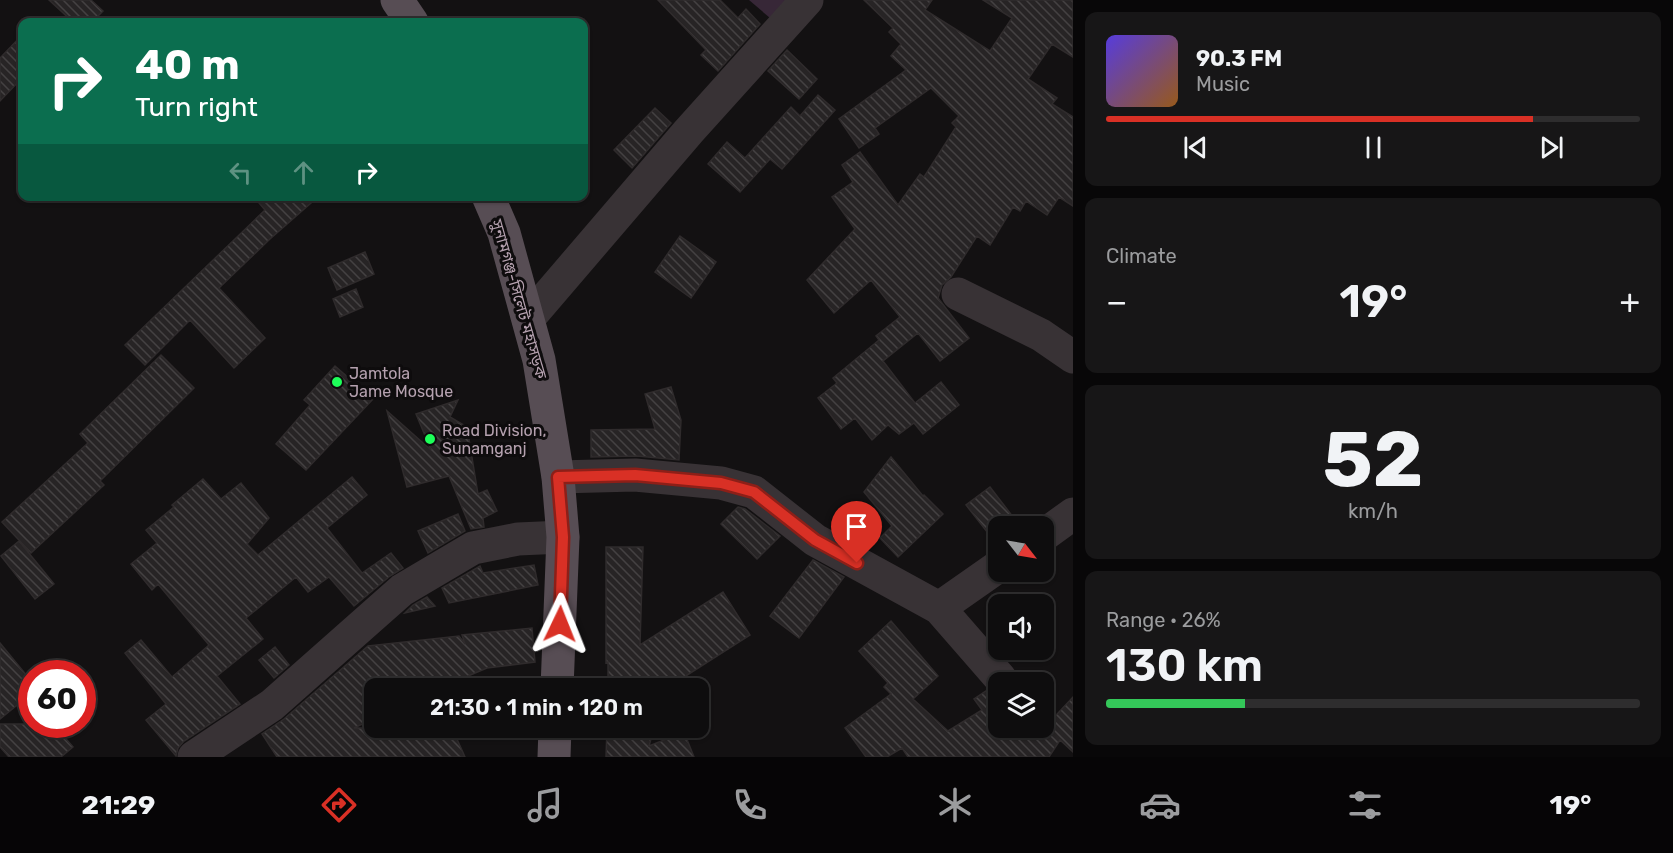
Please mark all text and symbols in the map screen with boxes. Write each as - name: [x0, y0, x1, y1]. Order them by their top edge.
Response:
- text: 40 m: [135, 40, 240, 90]
- icon: right: [36, 42, 114, 120]
- text: 90.3 FM: [1196, 45, 1282, 72]
- text: Music: [1196, 72, 1250, 96]
- text: Turn right: [135, 91, 258, 123]
- icon: previous: [1179, 131, 1212, 164]
- icon: pause: [1357, 131, 1390, 164]
- icon: next: [1535, 131, 1568, 164]
- icon: left: [224, 156, 257, 189]
- icon: ahead: [287, 156, 320, 189]
- icon: right: [350, 156, 383, 189]
- street label: সুনামগঞ্জ-সিলেট মহাসড়ক: [487, 216, 551, 382]
- text: Climate: [1106, 244, 1177, 268]
- text: 19°: [1339, 275, 1407, 328]
- text: −: [1106, 282, 1127, 321]
- text: +: [1619, 282, 1640, 321]
- place label: Jamtola Jame Mosque: [349, 364, 453, 401]
- marker: Jamtola Jame Mosque: [330, 375, 344, 389]
- text: 52: [1322, 413, 1424, 506]
- place label: Road Division, Sunamganj: [442, 421, 546, 458]
- marker: Road Division, Sunamganj: [423, 432, 437, 446]
- text: km/h: [1348, 499, 1398, 523]
- pin: [831, 501, 882, 563]
- icon: arrive: [840, 510, 873, 543]
- north arrow: [988, 516, 1054, 582]
- map controls: [988, 516, 1054, 738]
- position arrow: [528, 592, 592, 656]
- button: sound: [988, 594, 1054, 660]
- text: Range · 26%: [1106, 608, 1221, 632]
- text: 130 km: [1106, 639, 1263, 692]
- speed limit sign: 60: [18, 660, 96, 738]
- button: layers: [988, 672, 1054, 738]
- text: 21:30 · 1 min · 120 m: [430, 694, 643, 721]
- icon: directions: [318, 784, 360, 826]
- icon: music: [524, 784, 566, 826]
- icon: phone: [729, 784, 771, 826]
- icon: climate: [934, 784, 976, 826]
- icon: car: [1139, 784, 1181, 826]
- icon: filters: [1344, 784, 1386, 826]
- text: 21:29: [82, 789, 155, 821]
- text: 19°: [1550, 789, 1591, 821]

